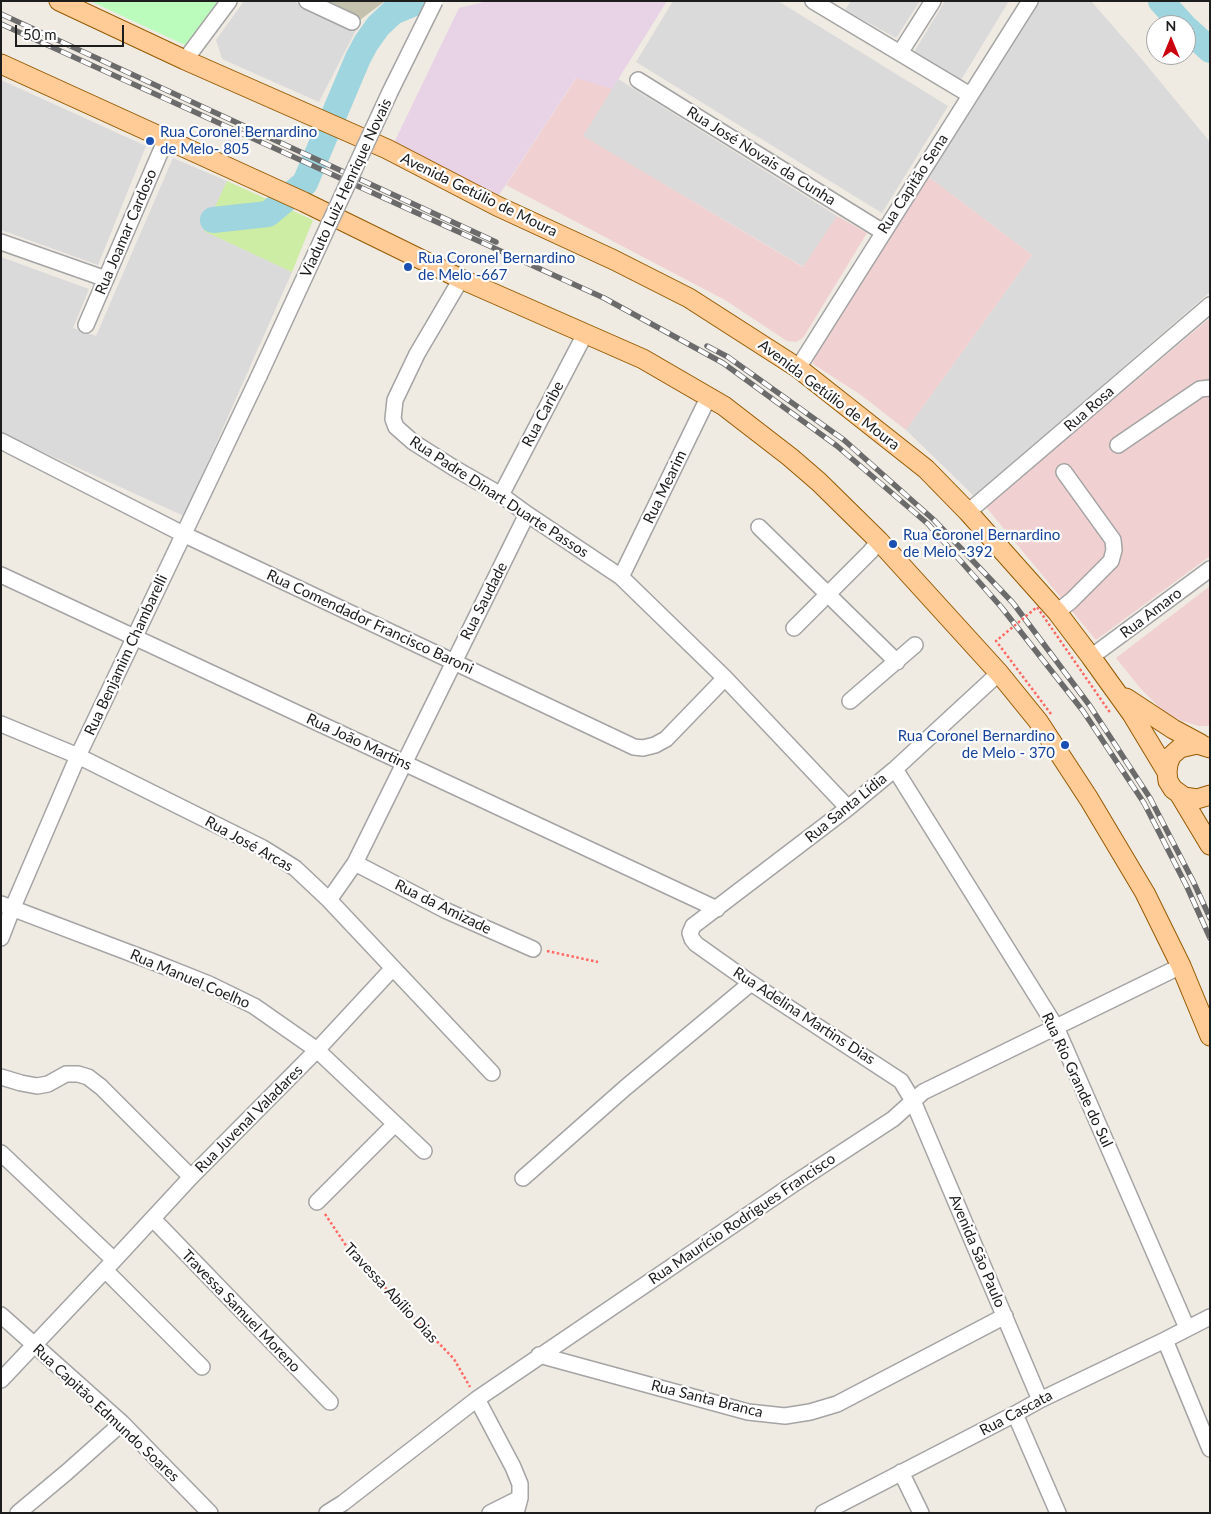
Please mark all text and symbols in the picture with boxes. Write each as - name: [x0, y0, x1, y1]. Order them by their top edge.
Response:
- scale bar: [18, 15, 126, 47]
- north arrow: [1146, 15, 1196, 65]
- text: N: [1166, 17, 1176, 34]
- text: 50 m: [23, 25, 57, 43]
- street label: Viaduto Luiz Henrique Novais: [297, 96, 395, 280]
- street label: Rua José Novais da Cunha: [683, 103, 839, 209]
- place label: Rua Coronel Bernardino de Melo- 805: [160, 123, 317, 158]
- street label: Rua Capitão Sena: [874, 131, 952, 237]
- marker: Rua Coronel Bernardino de Melo- 805: [144, 135, 156, 147]
- street label: Avenida Getúlio de Moura: [398, 149, 560, 241]
- street label: Rua Joamar Cardoso: [91, 167, 161, 297]
- place label: Rua Coronel Bernardino de Melo -667: [418, 249, 575, 284]
- marker: Rua Coronel Bernardino de Melo -667: [402, 261, 414, 273]
- street label: Avenida Getúlio de Moura: [755, 336, 903, 454]
- street label: Rua Caribe: [518, 378, 568, 450]
- street label: Rua Rosa: [1060, 382, 1118, 436]
- street label: Rua Padre Dinart Duarte Passos: [406, 432, 592, 562]
- street label: Rua Mearim: [640, 447, 690, 527]
- place label: Rua Coronel Bernardino de Melo -392: [903, 526, 1060, 561]
- marker: Rua Coronel Bernardino de Melo -392: [887, 538, 899, 550]
- street label: Rua Saudade: [457, 559, 511, 643]
- street label: Rua Comendador Francisco Baroni: [264, 566, 476, 678]
- street label: Rua Benjamim Chambarelli: [81, 572, 171, 738]
- street label: Rua Amaro: [1117, 584, 1185, 642]
- street label: Rua João Martins: [304, 710, 414, 774]
- place label: Rua Coronel Bernardino de Melo - 370: [898, 727, 1055, 762]
- marker: Rua Coronel Bernardino de Melo - 370: [1059, 739, 1071, 751]
- street label: Rua Santa Lídia: [802, 770, 890, 846]
- street label: Rua José Arcas: [202, 812, 296, 876]
- street label: Rua da Amizade: [392, 876, 494, 938]
- street label: Rua Manuel Coelho: [127, 946, 253, 1012]
- street label: Rua Adelina Martins Dias: [730, 963, 878, 1069]
- street label: Rua Rio Grande do Sul: [1038, 1010, 1116, 1150]
- street label: Rua Juvenal Valadares: [191, 1061, 307, 1177]
- street label: Rua Maurício Rodrigues Francisco: [645, 1150, 839, 1288]
- street label: Avenida São Paulo: [945, 1192, 1009, 1310]
- street label: Travessa Abílio Dias: [340, 1239, 442, 1347]
- street label: Travessa Samuel Moreno: [178, 1246, 304, 1376]
- street label: Rua Capitão Edmundo Soares: [29, 1340, 183, 1486]
- street label: Rua Santa Branca: [649, 1376, 765, 1422]
- street label: Rua Cascata: [976, 1386, 1056, 1440]

